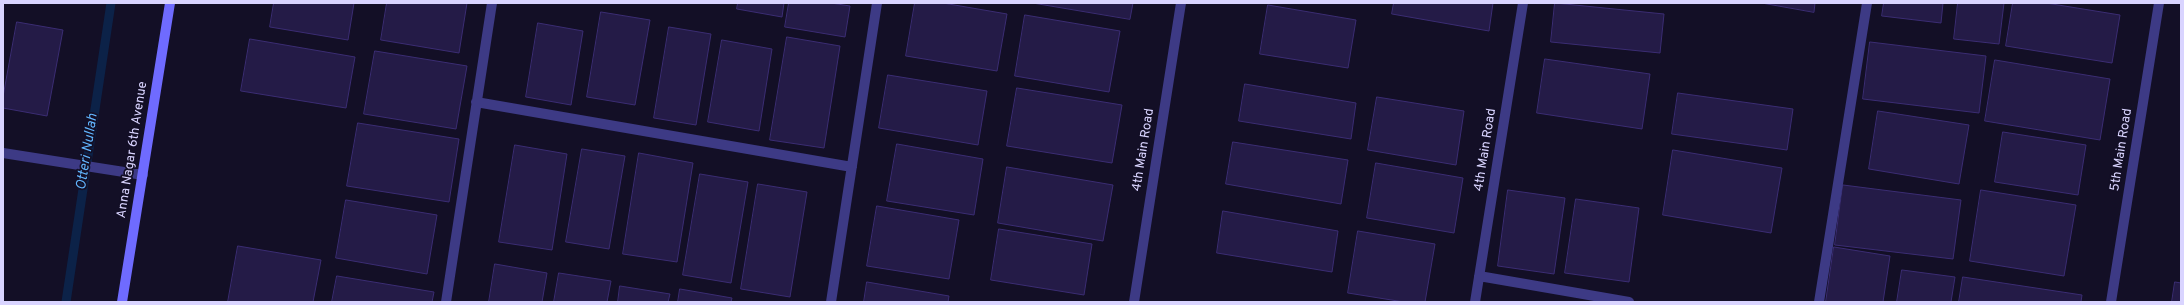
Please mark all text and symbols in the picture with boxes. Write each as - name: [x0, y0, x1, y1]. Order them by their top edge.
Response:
- street label: Anna Nagar 6th Avenue: [114, 81, 152, 219]
- street label: 4th Main Road: [1130, 107, 1158, 193]
- street label: 4th Main Road: [1472, 107, 1500, 193]
- street label: 5th Main Road: [2108, 107, 2136, 193]
- water label: Otteri Nullah: [74, 113, 102, 191]

